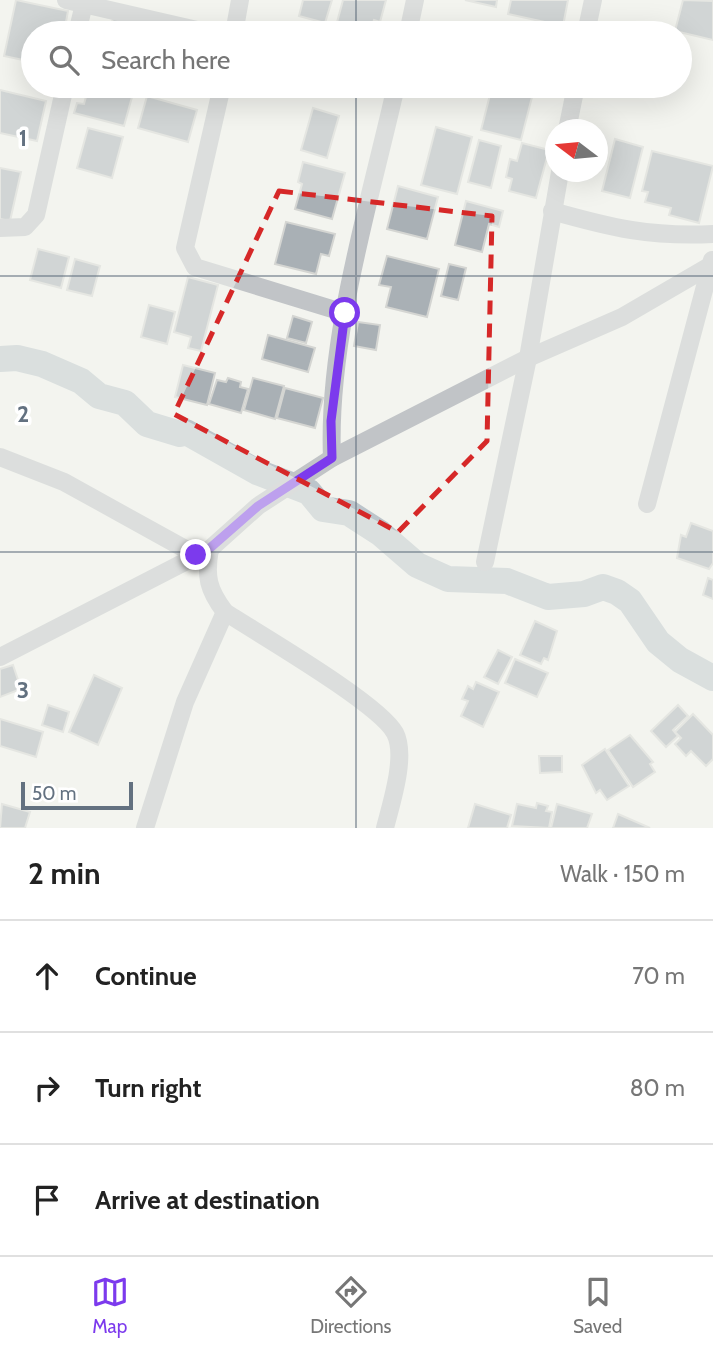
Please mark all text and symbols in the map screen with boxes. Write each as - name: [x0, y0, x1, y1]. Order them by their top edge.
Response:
- search box: [21, 21, 692, 98]
- icon: search: [45, 41, 83, 79]
- text: Search here: [101, 44, 230, 76]
- north arrow: [545, 119, 608, 182]
- text: 1: [19, 124, 27, 152]
- route start: [329, 297, 360, 328]
- text: 2: [17, 400, 29, 428]
- route end: [180, 539, 211, 570]
- text: 3: [17, 676, 29, 704]
- scale bar: [21, 779, 133, 811]
- text: 50 m: [32, 782, 76, 805]
- text: 2 min: [28, 855, 100, 892]
- text: Walk · 150 m: [560, 860, 685, 888]
- icon: ahead: [28, 957, 66, 995]
- text: Continue: [95, 960, 197, 992]
- text: 70 m: [632, 962, 685, 990]
- icon: right: [28, 1069, 66, 1107]
- text: Turn right: [95, 1072, 201, 1104]
- text: 80 m: [630, 1074, 685, 1102]
- icon: arrive: [28, 1181, 66, 1219]
- text: Arrive at destination: [95, 1184, 320, 1216]
- tab: Map: [91, 1273, 129, 1338]
- tab: Directions: [310, 1273, 391, 1338]
- tab: Saved: [573, 1273, 622, 1338]

